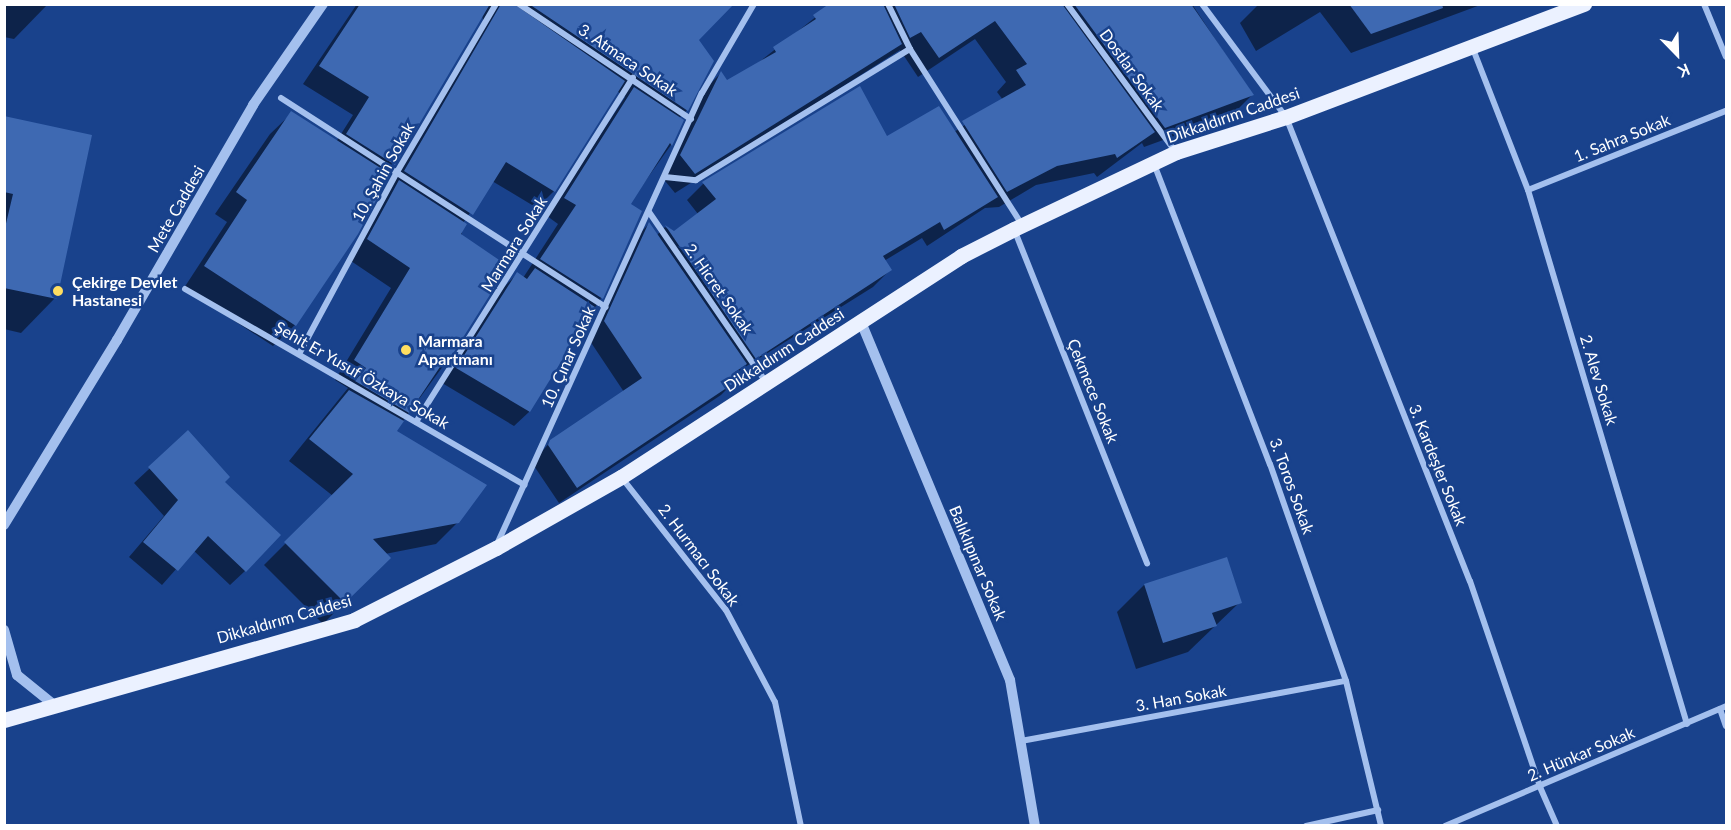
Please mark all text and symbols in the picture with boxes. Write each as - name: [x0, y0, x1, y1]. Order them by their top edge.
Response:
- street label: 3. Atmaca Sokak: [575, 20, 681, 100]
- north arrow: [1647, 24, 1707, 84]
- street label: Dostlar Sokak: [1096, 25, 1168, 115]
- text: K: [1675, 60, 1693, 82]
- street label: Dikkaldırım Caddesi: [1164, 83, 1302, 147]
- street label: 1. Sahra Sokak: [1571, 110, 1673, 166]
- street label: 10. Şahin Sokak: [348, 119, 418, 225]
- street label: Mete Caddesi: [143, 162, 209, 256]
- street label: Marmara Sokak: [477, 193, 551, 295]
- street label: 2. Hicret Sokak: [681, 240, 757, 338]
- place label: Çekirge Devlet Hastanesi: [72, 272, 177, 310]
- marker: Çekirge Devlet Hastanesi: [49, 282, 67, 300]
- street label: 10. Çınar Sokak: [537, 303, 599, 411]
- street label: Dikkaldırım Caddesi: [720, 304, 848, 396]
- street label: Şehit Er Yusuf Özkaya Sokak: [271, 317, 453, 433]
- place label: Marmara Apartmanı: [418, 331, 493, 369]
- street label: 2. Alev Sokak: [1576, 332, 1622, 428]
- street label: Çekmece Sokak: [1063, 336, 1123, 446]
- marker: Marmara Apartmanı: [399, 343, 413, 357]
- street label: 3. Kardeşler Sokak: [1405, 401, 1471, 529]
- street label: 3. Toros Sokak: [1266, 435, 1318, 537]
- street label: 2. Hurmacı Sokak: [654, 500, 744, 610]
- street label: Balıklıpınar Sokak: [945, 503, 1011, 623]
- street label: Dikkaldırım Caddesi: [214, 591, 354, 647]
- street label: 3. Han Sokak: [1134, 681, 1228, 715]
- street label: 2. Hünkar Sokak: [1524, 723, 1638, 785]

